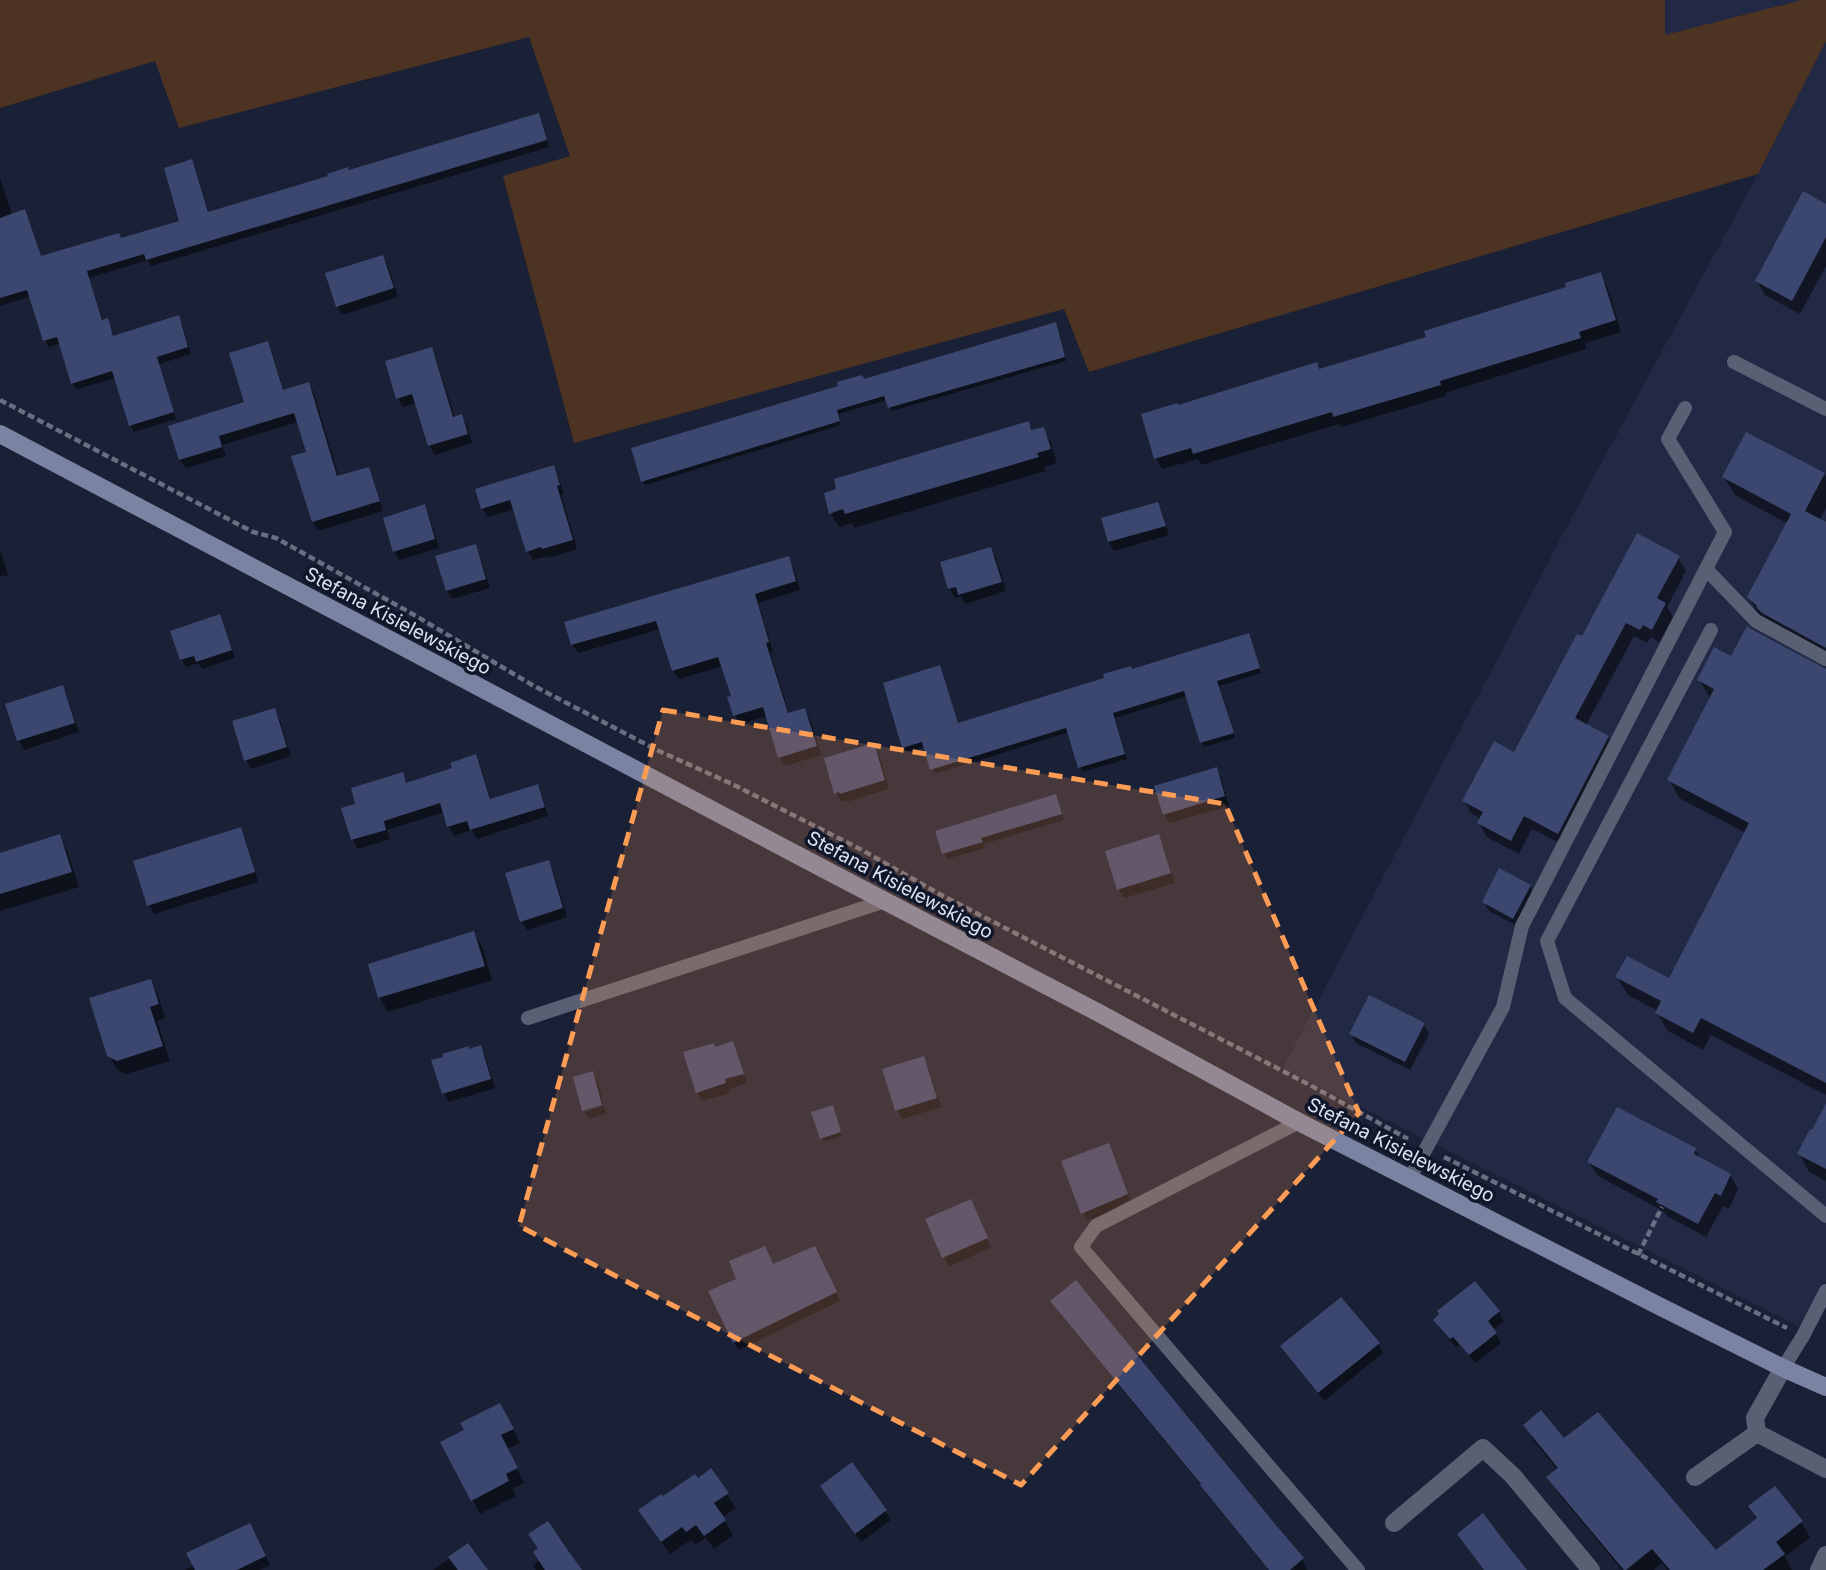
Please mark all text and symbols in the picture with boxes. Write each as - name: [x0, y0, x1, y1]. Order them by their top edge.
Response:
- street label: Stefana Kisielewskiego: [301, 562, 495, 680]
- street label: Stefana Kisielewskiego: [803, 826, 997, 944]
- street label: Stefana Kisielewskiego: [1303, 1093, 1499, 1207]

